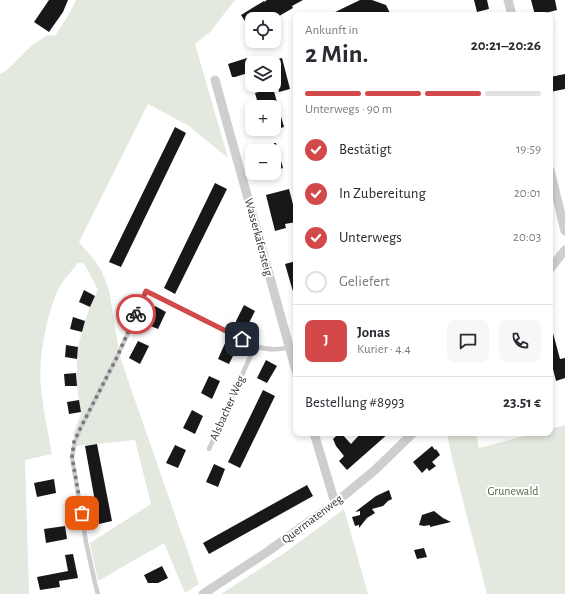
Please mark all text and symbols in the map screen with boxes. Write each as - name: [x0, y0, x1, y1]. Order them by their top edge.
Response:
- map controls: [245, 12, 281, 180]
- button: locate: [245, 12, 281, 48]
- text: Ankunft in: [305, 24, 358, 37]
- text: 20:21–20:26: [471, 38, 541, 53]
- text: 2 Min.: [305, 41, 368, 67]
- button: layers: [245, 56, 281, 92]
- button: +: [245, 100, 281, 136]
- text: Unterwegs · 90 m: [305, 103, 392, 116]
- icon: check: [305, 139, 327, 161]
- text: Bestätigt: [339, 142, 392, 157]
- text: 19:59: [516, 143, 541, 156]
- button: −: [245, 144, 281, 180]
- icon: check: [305, 183, 327, 205]
- text: In Zubereitung: [339, 186, 426, 201]
- text: 20:01: [514, 187, 541, 200]
- street label: Wasserkäfersteig: [243, 197, 275, 277]
- icon: check: [305, 227, 327, 249]
- text: Unterwegs: [339, 230, 402, 245]
- text: 20:03: [513, 231, 541, 244]
- text: Geliefert: [339, 274, 390, 289]
- courier: [116, 294, 156, 334]
- icon: bike: [125, 303, 147, 325]
- button: chat: [447, 320, 489, 362]
- button: phone: [499, 320, 541, 362]
- pin: [225, 322, 259, 356]
- text: Jonas: [357, 325, 390, 340]
- icon: home: [231, 328, 253, 350]
- text: J: [323, 333, 329, 348]
- text: Kurier · 4.4: [357, 343, 411, 356]
- street label: Alsbacher Weg: [207, 374, 247, 442]
- text: Bestellung #8993: [305, 395, 404, 410]
- text: 23.51 €: [503, 395, 541, 410]
- park label: Grunewald: [487, 485, 539, 497]
- street label: Quermatenweg: [279, 492, 345, 546]
- pin: [65, 496, 99, 530]
- icon: bag: [71, 502, 93, 524]

